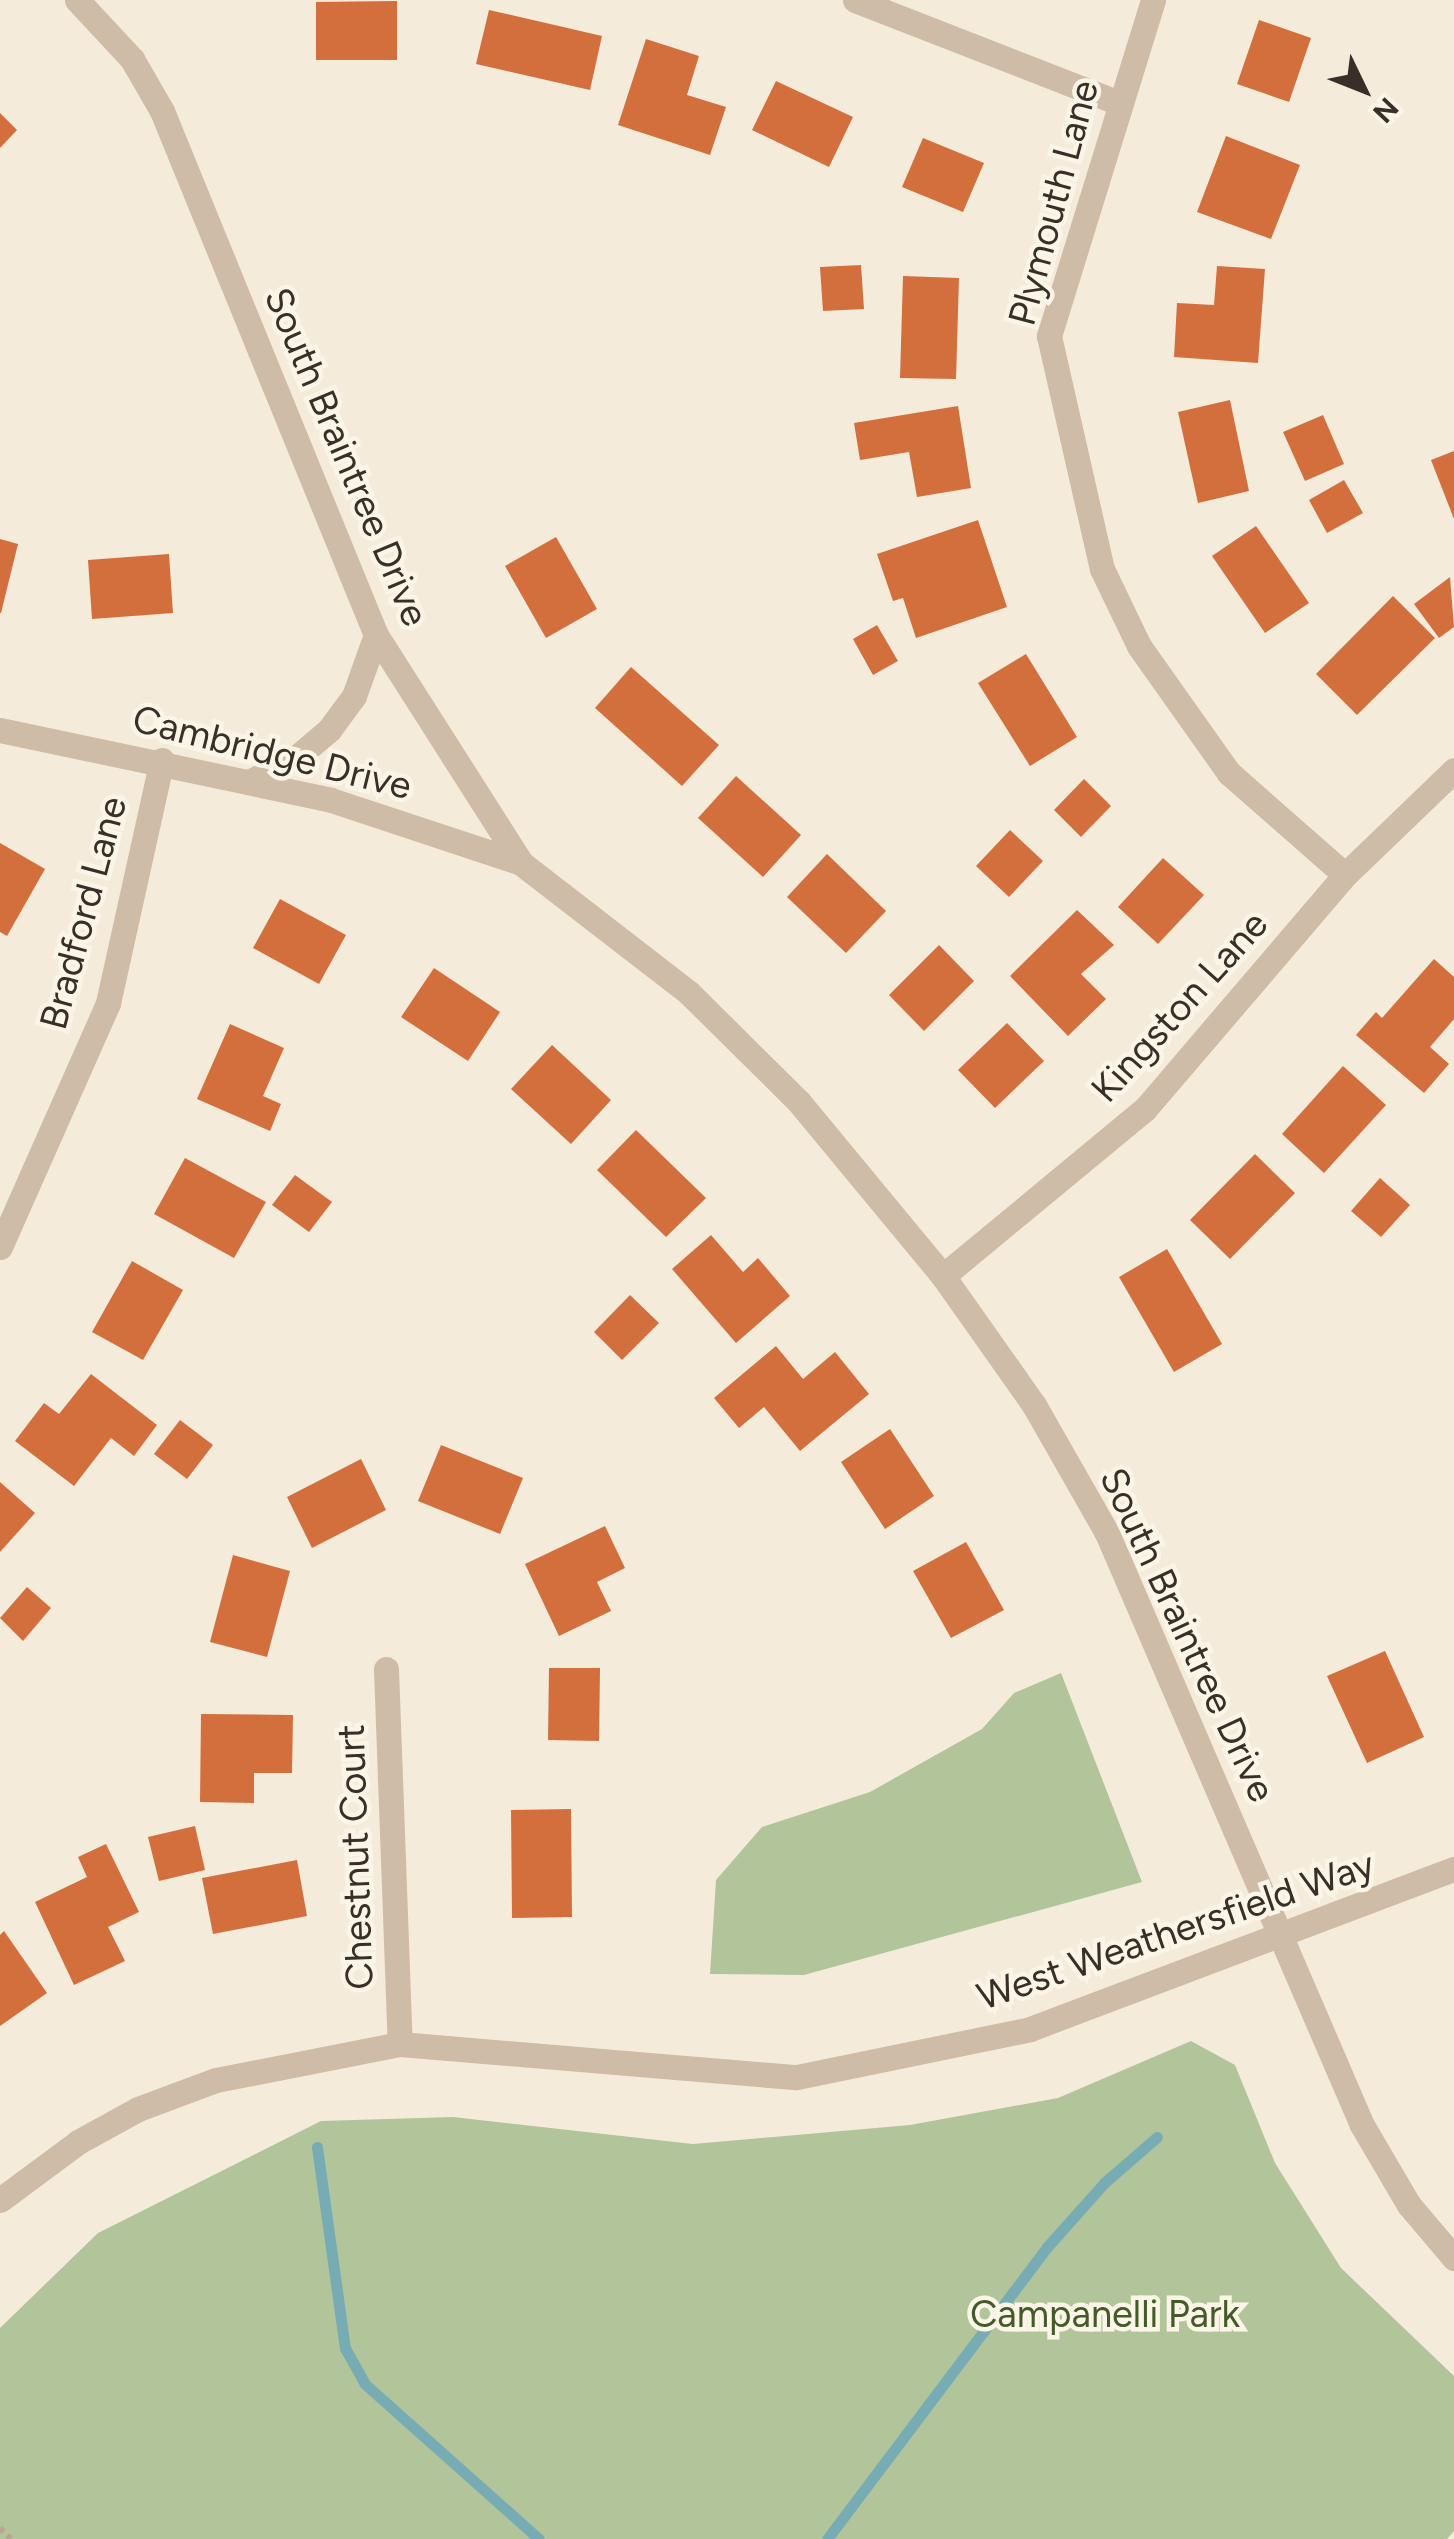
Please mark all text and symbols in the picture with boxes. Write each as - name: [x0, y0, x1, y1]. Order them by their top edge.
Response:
- north arrow: [1314, 40, 1414, 140]
- street label: Plymouth Lane: [999, 75, 1109, 331]
- text: N: [1366, 91, 1406, 130]
- street label: South Braintree Drive: [254, 281, 438, 633]
- street label: Cambridge Drive: [128, 696, 416, 810]
- street label: Bradford Lane: [31, 792, 137, 1034]
- street label: Kingston Lane: [1082, 902, 1278, 1112]
- street label: South Braintree Drive: [1090, 1461, 1284, 1809]
- street label: Chestnut Court: [329, 1724, 383, 1990]
- street label: West Weathersfield Way: [972, 1842, 1380, 2020]
- park label: Campanelli Park: [970, 2292, 1240, 2338]

